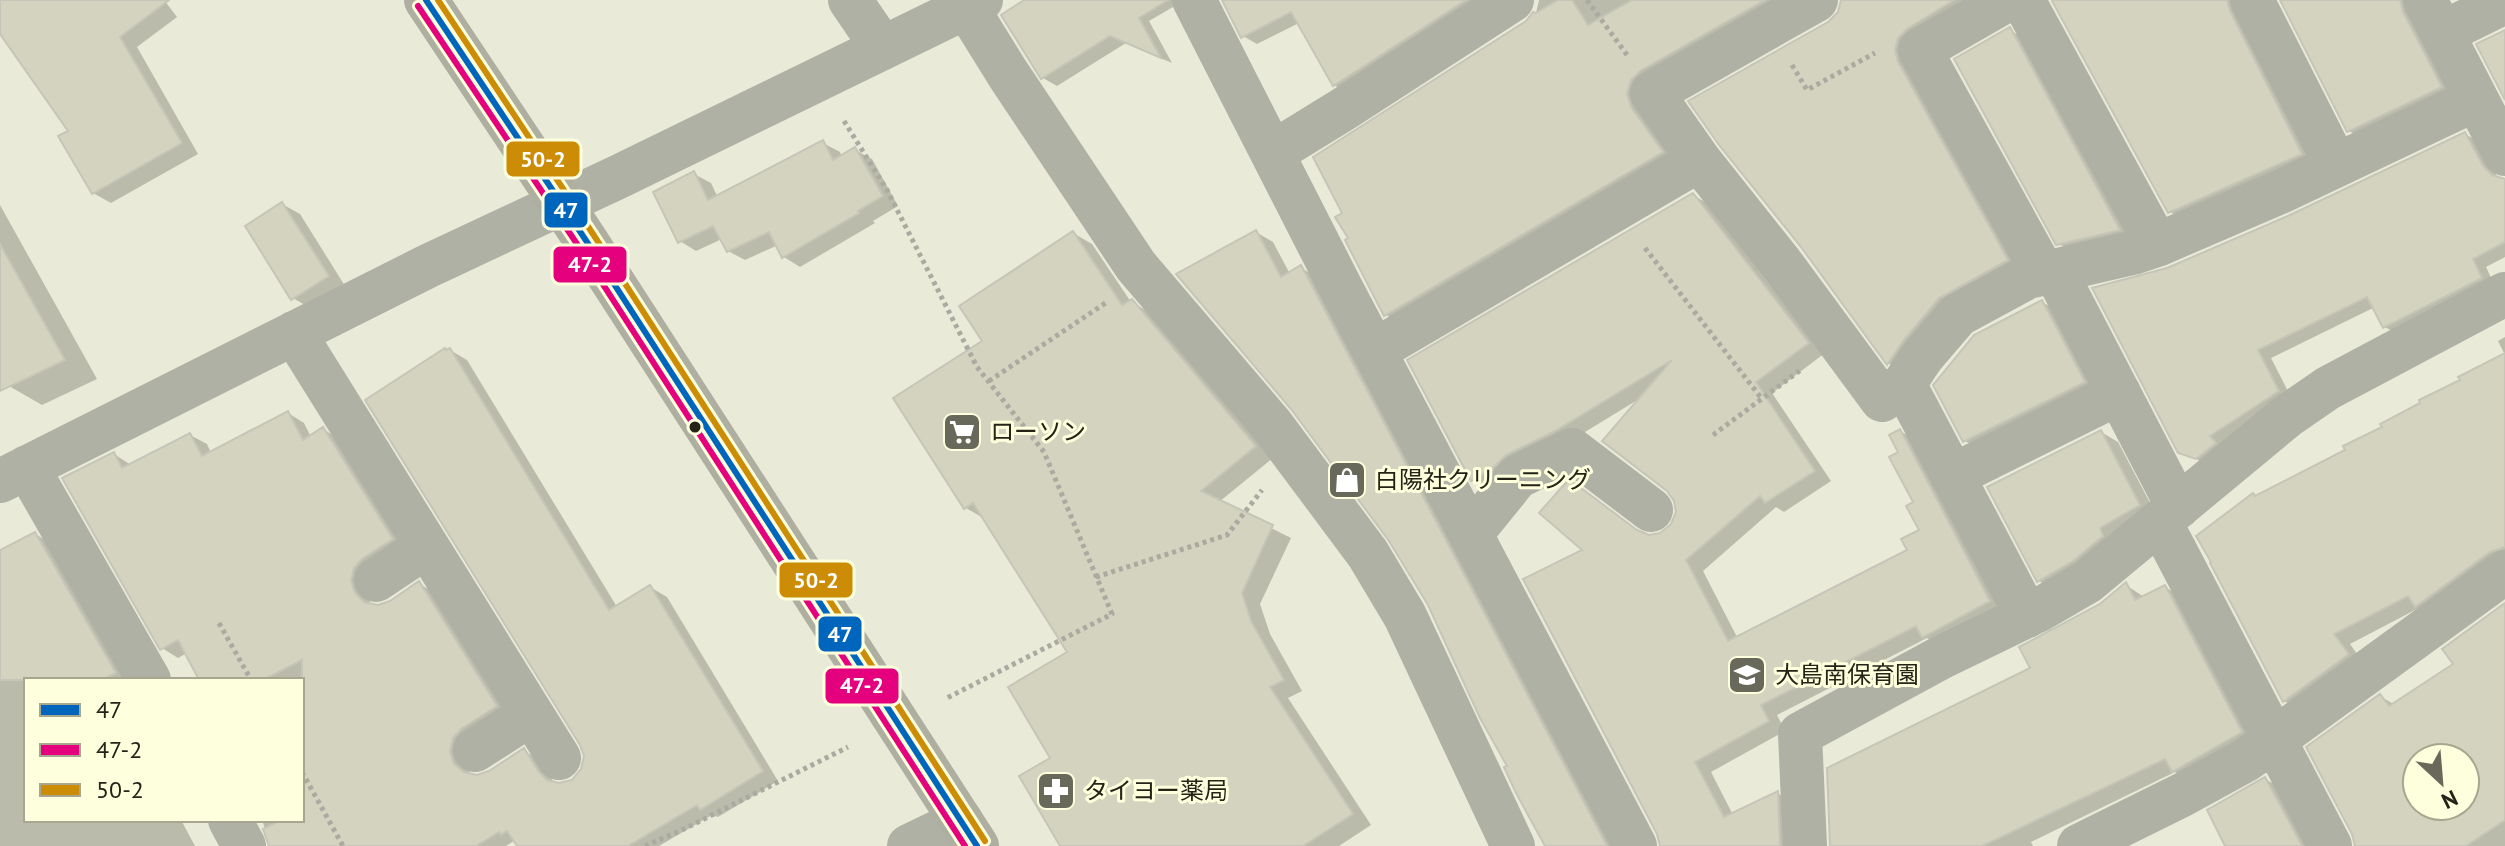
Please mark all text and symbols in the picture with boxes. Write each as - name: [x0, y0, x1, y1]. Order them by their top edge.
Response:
- line badge: 50-2: [505, 140, 581, 178]
- text: 50-2: [520, 145, 566, 173]
- line badge: 47: [543, 191, 589, 229]
- text: 47: [554, 196, 578, 224]
- line badge: 47-2: [552, 245, 628, 284]
- text: 47-2: [568, 250, 612, 278]
- supermarket icon: ローソン: [941, 411, 983, 453]
- place label: ローソン: [990, 416, 1086, 447]
- unlabelled marker: [687, 419, 703, 435]
- shop icon: 白陽社クリーニング: [1326, 459, 1368, 501]
- place label: 白陽社クリーニング: [1375, 464, 1591, 495]
- line badge: 50-2: [778, 561, 854, 599]
- text: 50-2: [793, 566, 839, 594]
- line badge: 47: [817, 615, 863, 653]
- text: 47: [828, 620, 852, 648]
- school or university icon: 大島南保育園: [1726, 654, 1768, 696]
- place label: 大島南保育園: [1775, 659, 1919, 690]
- line badge: 47-2: [824, 667, 900, 705]
- text: 47-2: [840, 671, 884, 699]
- legend: [24, 678, 304, 822]
- text: 47: [96, 694, 122, 725]
- text: 47-2: [96, 734, 142, 765]
- north arrow: [2401, 742, 2481, 822]
- pharmacy icon: タイヨー薬局: [1035, 770, 1077, 812]
- text: 50-2: [96, 774, 144, 805]
- place label: タイヨー薬局: [1084, 775, 1228, 806]
- text: N: [2437, 784, 2462, 816]

